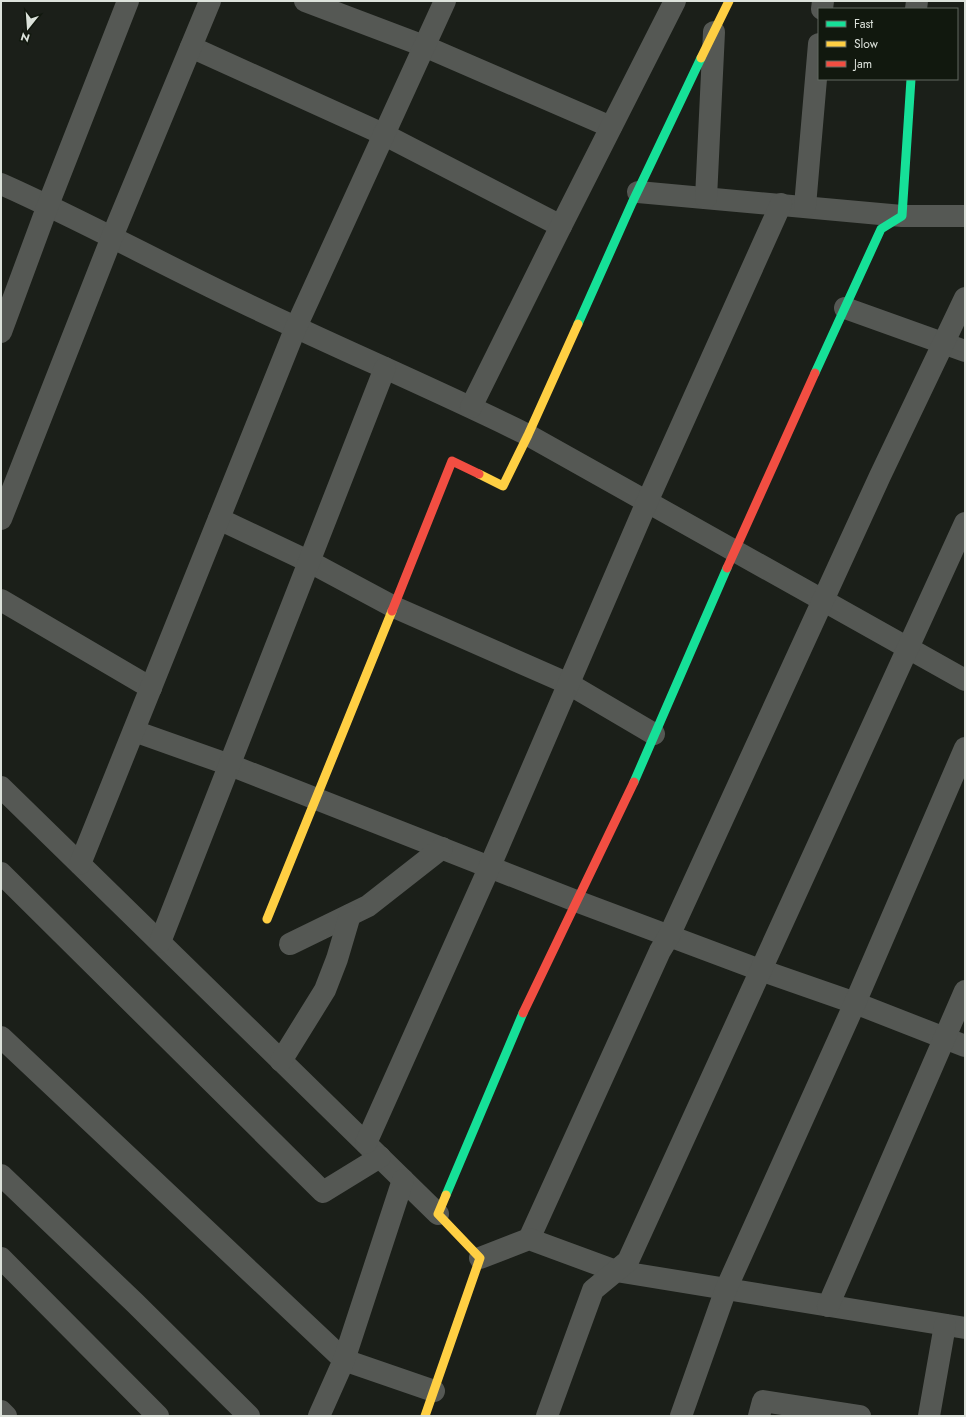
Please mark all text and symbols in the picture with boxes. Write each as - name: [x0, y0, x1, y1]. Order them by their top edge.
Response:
- north arrow: [8, 8, 48, 48]
- legend: [818, 8, 958, 80]
- text: Fast: [854, 15, 873, 33]
- text: N: [19, 29, 32, 46]
- text: Slow: [854, 35, 879, 53]
- text: Jam: [852, 55, 872, 73]

